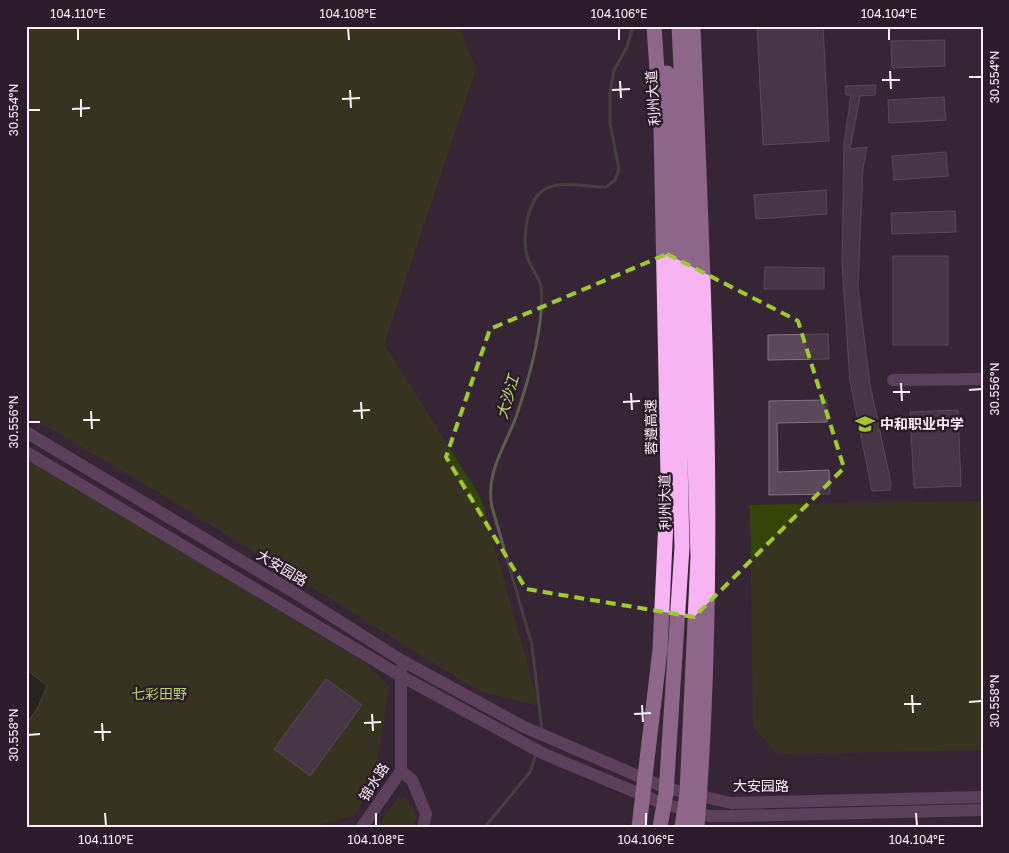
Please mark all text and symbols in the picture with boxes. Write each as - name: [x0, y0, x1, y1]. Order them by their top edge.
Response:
- text: 104.110°E: [50, 6, 106, 21]
- text: 104.108°E: [320, 6, 376, 21]
- text: 104.106°E: [591, 6, 647, 21]
- text: 104.104°E: [861, 6, 917, 21]
- text: 30.554°N: [987, 51, 1002, 103]
- street label: 利州大道: [642, 70, 663, 127]
- text: 30.554°N: [6, 84, 21, 136]
- text: 30.556°N: [987, 362, 1002, 416]
- water label: 大沙江: [492, 371, 522, 421]
- text: 30.556°N: [6, 395, 21, 449]
- street label: 蓉遵高速: [642, 399, 659, 455]
- school or university icon: 中和职业中学: [854, 413, 876, 435]
- place label: 中和职业中学: [880, 415, 964, 432]
- street label: 利州大道: [656, 474, 673, 530]
- street label: 大安园路: [254, 546, 311, 589]
- text: 30.558°N: [987, 674, 1002, 728]
- park label: 七彩田野: [131, 685, 187, 702]
- text: 30.558°N: [6, 708, 21, 762]
- street label: 锦水路: [355, 759, 392, 804]
- street label: 大安园路: [733, 777, 789, 794]
- text: 104.110°E: [78, 832, 134, 847]
- text: 104.108°E: [348, 832, 404, 847]
- text: 104.106°E: [618, 832, 674, 847]
- text: 104.104°E: [889, 832, 945, 847]

